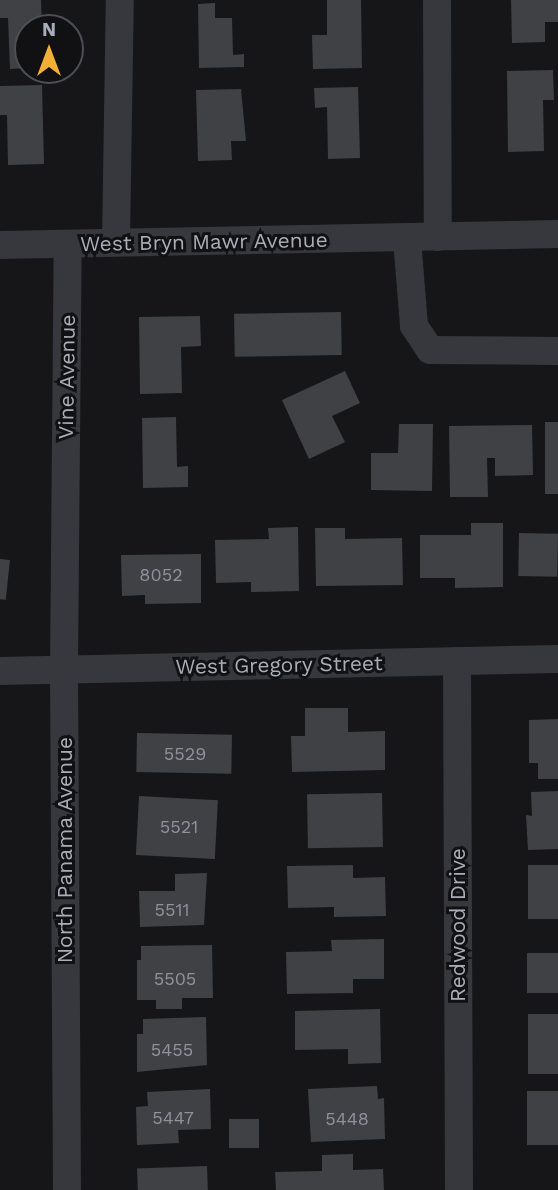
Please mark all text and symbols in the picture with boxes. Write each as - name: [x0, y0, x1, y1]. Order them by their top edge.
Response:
- north arrow: [14, 14, 84, 84]
- text: N: [42, 18, 56, 41]
- street label: West Bryn Mawr Avenue: [79, 227, 329, 257]
- street label: Vine Avenue: [53, 314, 81, 440]
- house number: 8052: [139, 564, 183, 586]
- street label: West Gregory Street: [175, 651, 383, 679]
- street label: North Panama Avenue: [52, 736, 78, 964]
- house number: 5529: [164, 743, 206, 765]
- house number: 5521: [160, 816, 198, 838]
- street label: Redwood Drive: [445, 848, 471, 1002]
- house number: 5511: [155, 899, 189, 921]
- house number: 5505: [154, 968, 196, 990]
- house number: 5455: [151, 1039, 193, 1061]
- house number: 5447: [152, 1107, 194, 1129]
- house number: 5448: [325, 1108, 369, 1130]

